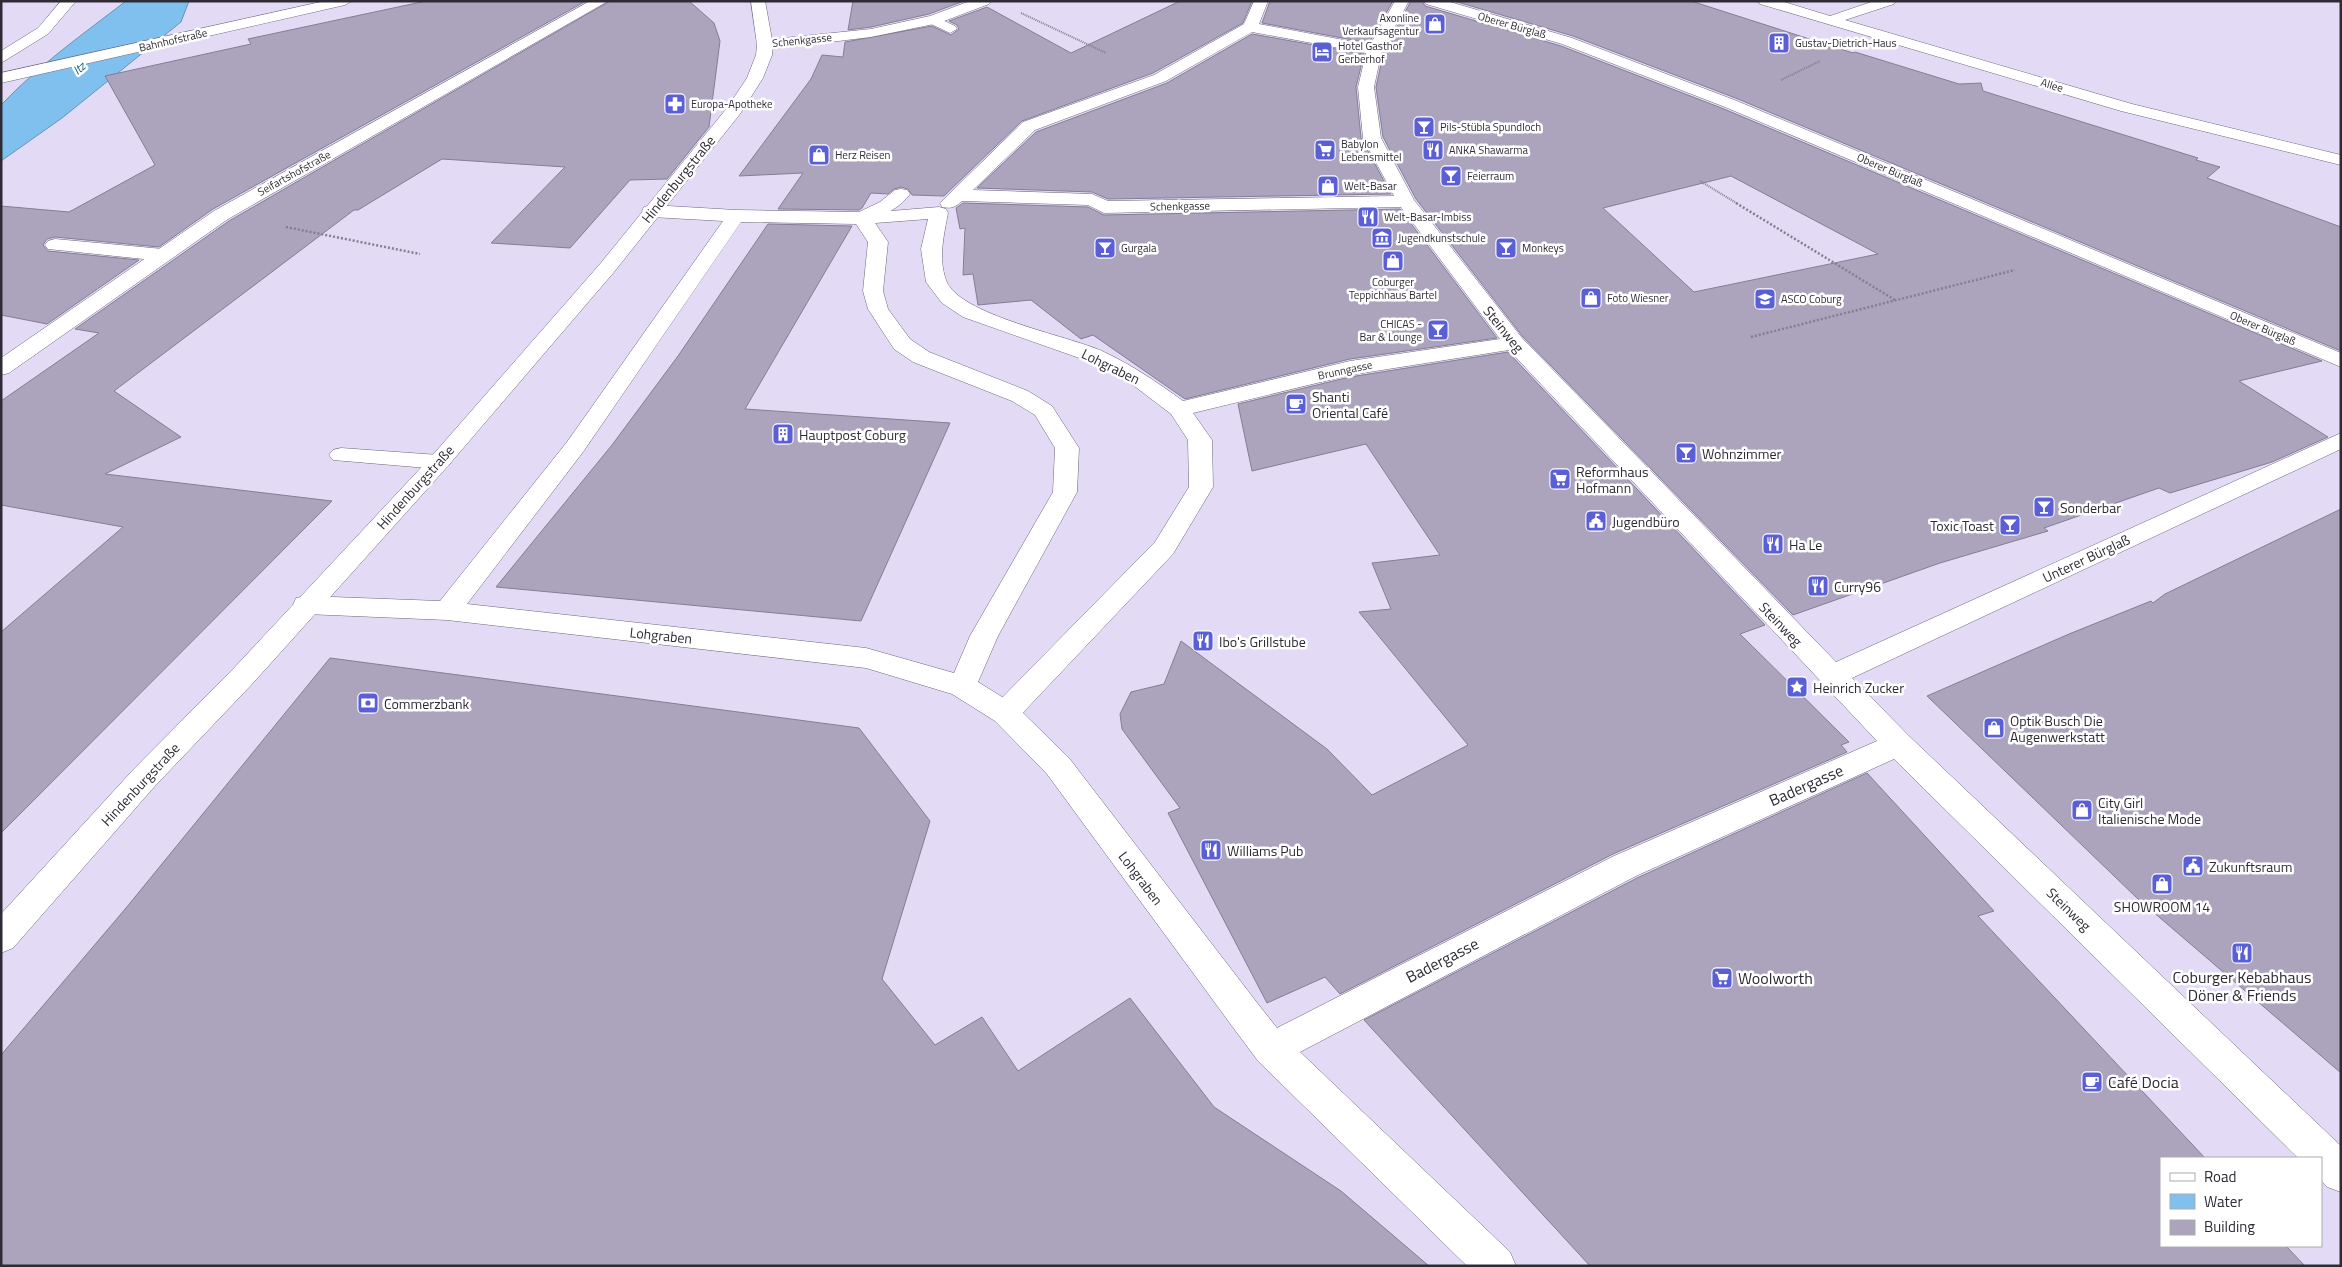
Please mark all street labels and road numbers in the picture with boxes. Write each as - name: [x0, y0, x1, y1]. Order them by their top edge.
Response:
- street label: Oberer Bürglaß: [1476, 8, 1548, 42]
- street label: Bahnhofstraße: [137, 24, 209, 56]
- street label: Schenkgasse: [771, 29, 833, 51]
- street label: Allee: [2039, 74, 2066, 96]
- street label: Hindenburgstraße: [636, 131, 720, 227]
- street label: Seifartshofstraße: [255, 146, 334, 200]
- street label: Oberer Bürglaß: [1854, 149, 1926, 191]
- street label: Schenkgasse: [1150, 197, 1211, 215]
- street label: Steinweg: [1479, 301, 1529, 357]
- street label: Oberer Bürglaß: [2227, 307, 2299, 349]
- street label: Lohgraben: [1078, 343, 1144, 389]
- street label: Brunngasse: [1316, 356, 1374, 384]
- street label: Hindenburgstraße: [371, 440, 459, 534]
- street label: Unterer Bürglaß: [2039, 529, 2133, 587]
- street label: Steinweg: [1754, 597, 1808, 651]
- street label: Lohgraben: [629, 621, 693, 649]
- street label: Hindenburgstraße: [96, 738, 184, 830]
- street label: Badergasse: [1765, 758, 1847, 812]
- street label: Lohgraben: [1114, 847, 1168, 909]
- street label: Steinweg: [2042, 882, 2096, 936]
- street label: Badergasse: [1401, 931, 1483, 989]

